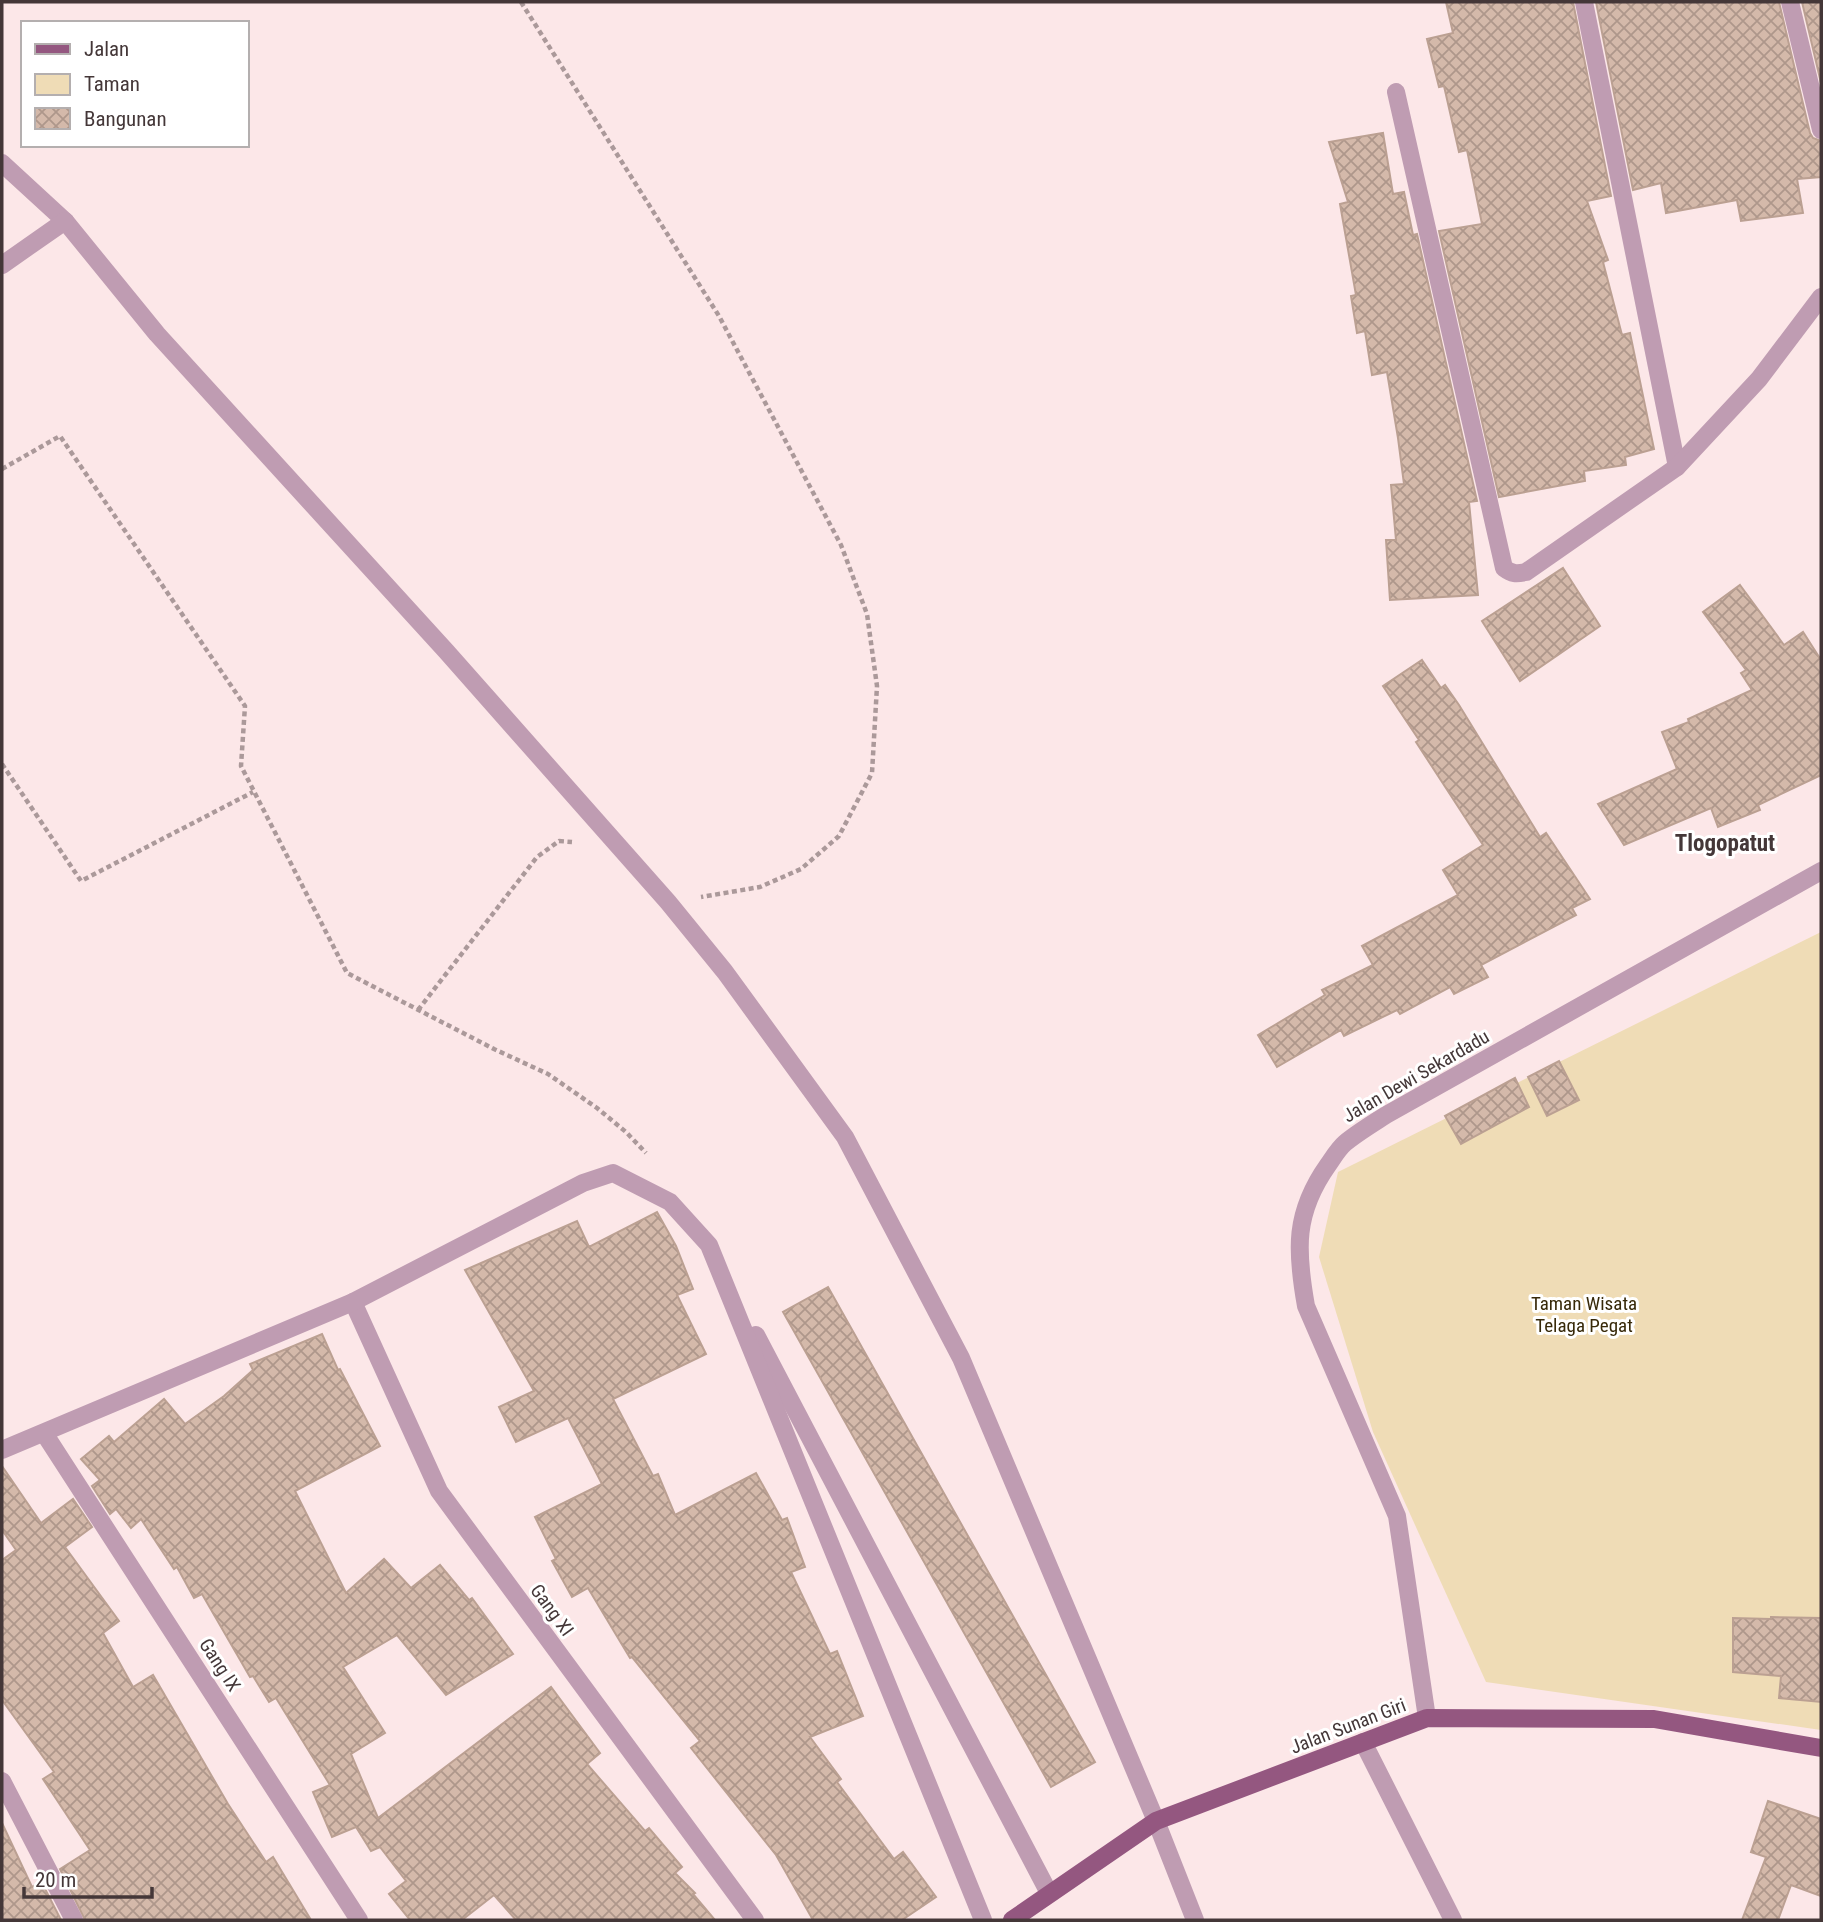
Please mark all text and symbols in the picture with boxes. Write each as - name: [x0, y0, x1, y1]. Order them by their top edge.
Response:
- legend: [21, 21, 248, 147]
- text: Jalan: [84, 37, 129, 61]
- text: Taman: [84, 72, 140, 96]
- text: Bangunan: [84, 107, 167, 131]
- district label: Tlogopatut: [1675, 830, 1775, 857]
- street label: Jalan Dewi Sekardadu: [1339, 1025, 1493, 1127]
- park label: Taman Wisata Telaga Pegat: [1531, 1292, 1637, 1337]
- street label: Gang XI: [526, 1580, 578, 1640]
- street label: Gang IX: [194, 1634, 246, 1696]
- street label: Jalan Sunan Giri: [1287, 1693, 1409, 1759]
- scale bar: [24, 1856, 152, 1900]
- text: 20 m: [35, 1868, 76, 1892]

